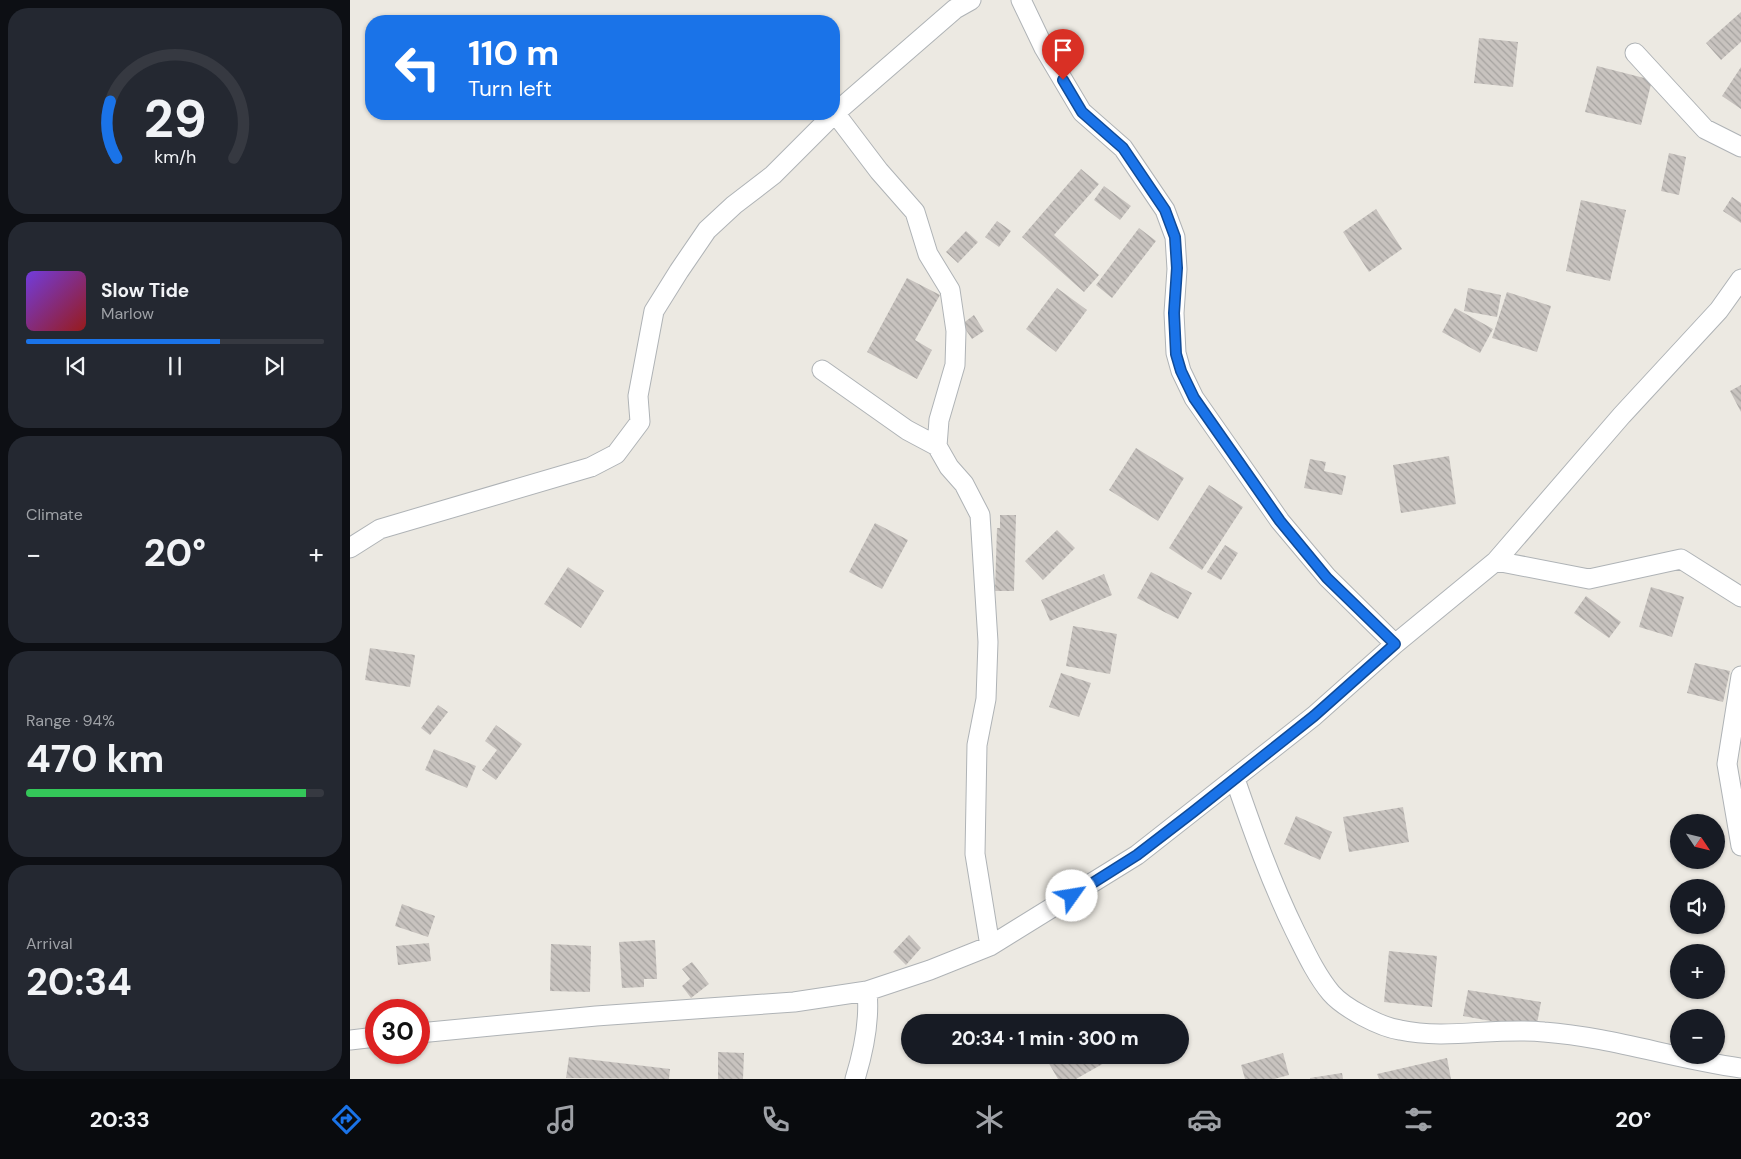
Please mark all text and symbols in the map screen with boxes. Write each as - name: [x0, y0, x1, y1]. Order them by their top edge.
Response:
- pin: [1042, 29, 1084, 80]
- text: 110 m: [468, 30, 559, 76]
- icon: left: [385, 35, 450, 100]
- icon: arrive: [1049, 36, 1077, 64]
- text: Turn left: [468, 74, 552, 103]
- text: 29: [144, 85, 206, 153]
- text: km/h: [154, 145, 196, 169]
- text: Slow Tide: [101, 278, 189, 303]
- text: Marlow: [101, 303, 154, 324]
- icon: previous: [62, 352, 90, 380]
- icon: pause: [161, 352, 189, 380]
- icon: next: [260, 352, 288, 380]
- text: Climate: [26, 504, 83, 525]
- text: 20°: [144, 528, 206, 578]
- text: −: [26, 536, 41, 573]
- text: +: [309, 536, 324, 573]
- text: Range · 94%: [26, 710, 115, 731]
- text: 470 km: [26, 734, 164, 784]
- north arrow: [1670, 814, 1725, 869]
- map controls: [1670, 814, 1725, 1064]
- position arrow: [1045, 869, 1097, 921]
- button: sound: [1670, 879, 1725, 934]
- text: Arrival: [26, 933, 73, 954]
- button: +: [1670, 944, 1725, 999]
- text: 20:34: [26, 957, 132, 1007]
- speed limit sign: 30: [365, 999, 430, 1064]
- button: −: [1670, 1009, 1725, 1064]
- text: 20:34 · 1 min · 300 m: [951, 1026, 1139, 1051]
- icon: directions: [329, 1102, 364, 1137]
- icon: music: [544, 1102, 579, 1137]
- icon: phone: [758, 1102, 793, 1137]
- icon: climate: [972, 1102, 1007, 1137]
- icon: car: [1187, 1102, 1222, 1137]
- icon: filters: [1401, 1102, 1436, 1137]
- text: 20:33: [90, 1105, 150, 1134]
- text: 20°: [1615, 1105, 1651, 1134]

